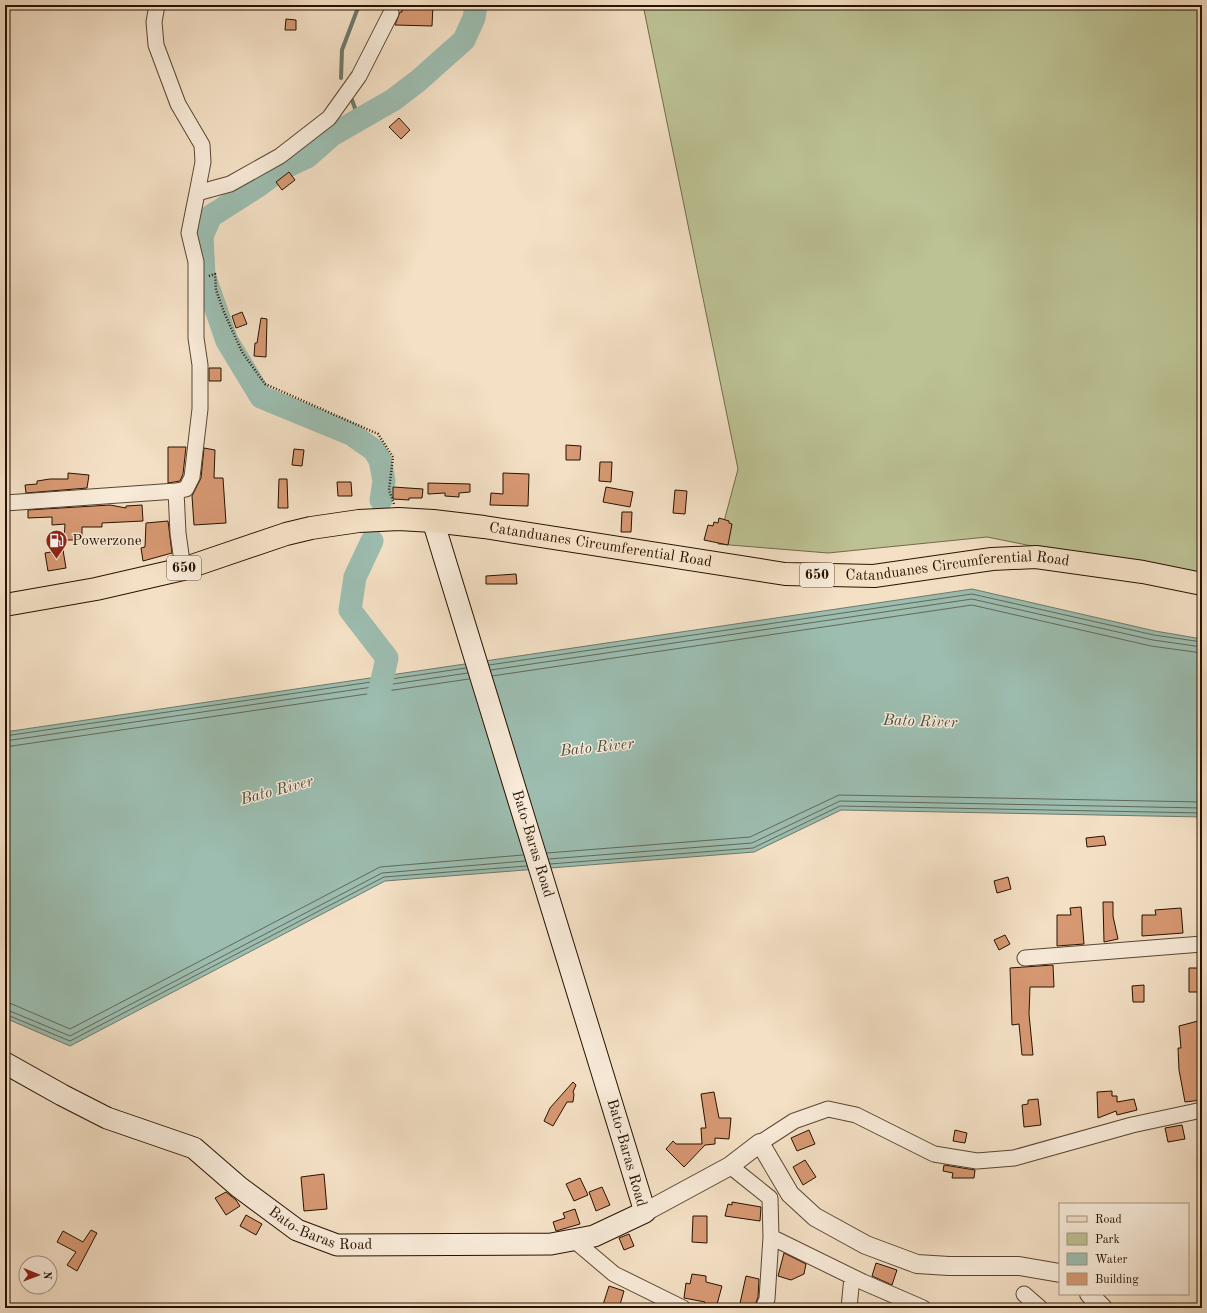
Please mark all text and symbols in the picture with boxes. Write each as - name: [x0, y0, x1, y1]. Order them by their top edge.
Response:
- street label: Catanduanes Circumferential Road: [488, 520, 713, 570]
- fuel station icon: Powerzone: [43, 528, 69, 561]
- place label: Powerzone: [72, 534, 142, 549]
- street label: Catanduanes Circumferential Road: [845, 549, 1071, 584]
- road number: 650: [167, 556, 201, 580]
- road number: 650: [800, 563, 834, 587]
- water label: Bato River: [882, 713, 959, 731]
- water label: Bato River: [558, 736, 636, 760]
- water label: Bato River: [238, 773, 316, 809]
- street label: Bato-Baras Road: [509, 789, 556, 900]
- street label: Bato-Baras Road: [603, 1097, 649, 1209]
- legend: [1059, 1203, 1189, 1295]
- street label: Bato-Baras Road: [266, 1204, 373, 1253]
- text: Road: [1095, 1214, 1122, 1226]
- text: Park: [1095, 1234, 1120, 1246]
- text: Water: [1095, 1254, 1128, 1266]
- north arrow: [18, 1255, 58, 1295]
- text: N: [41, 1271, 52, 1280]
- text: Building: [1095, 1274, 1139, 1286]

